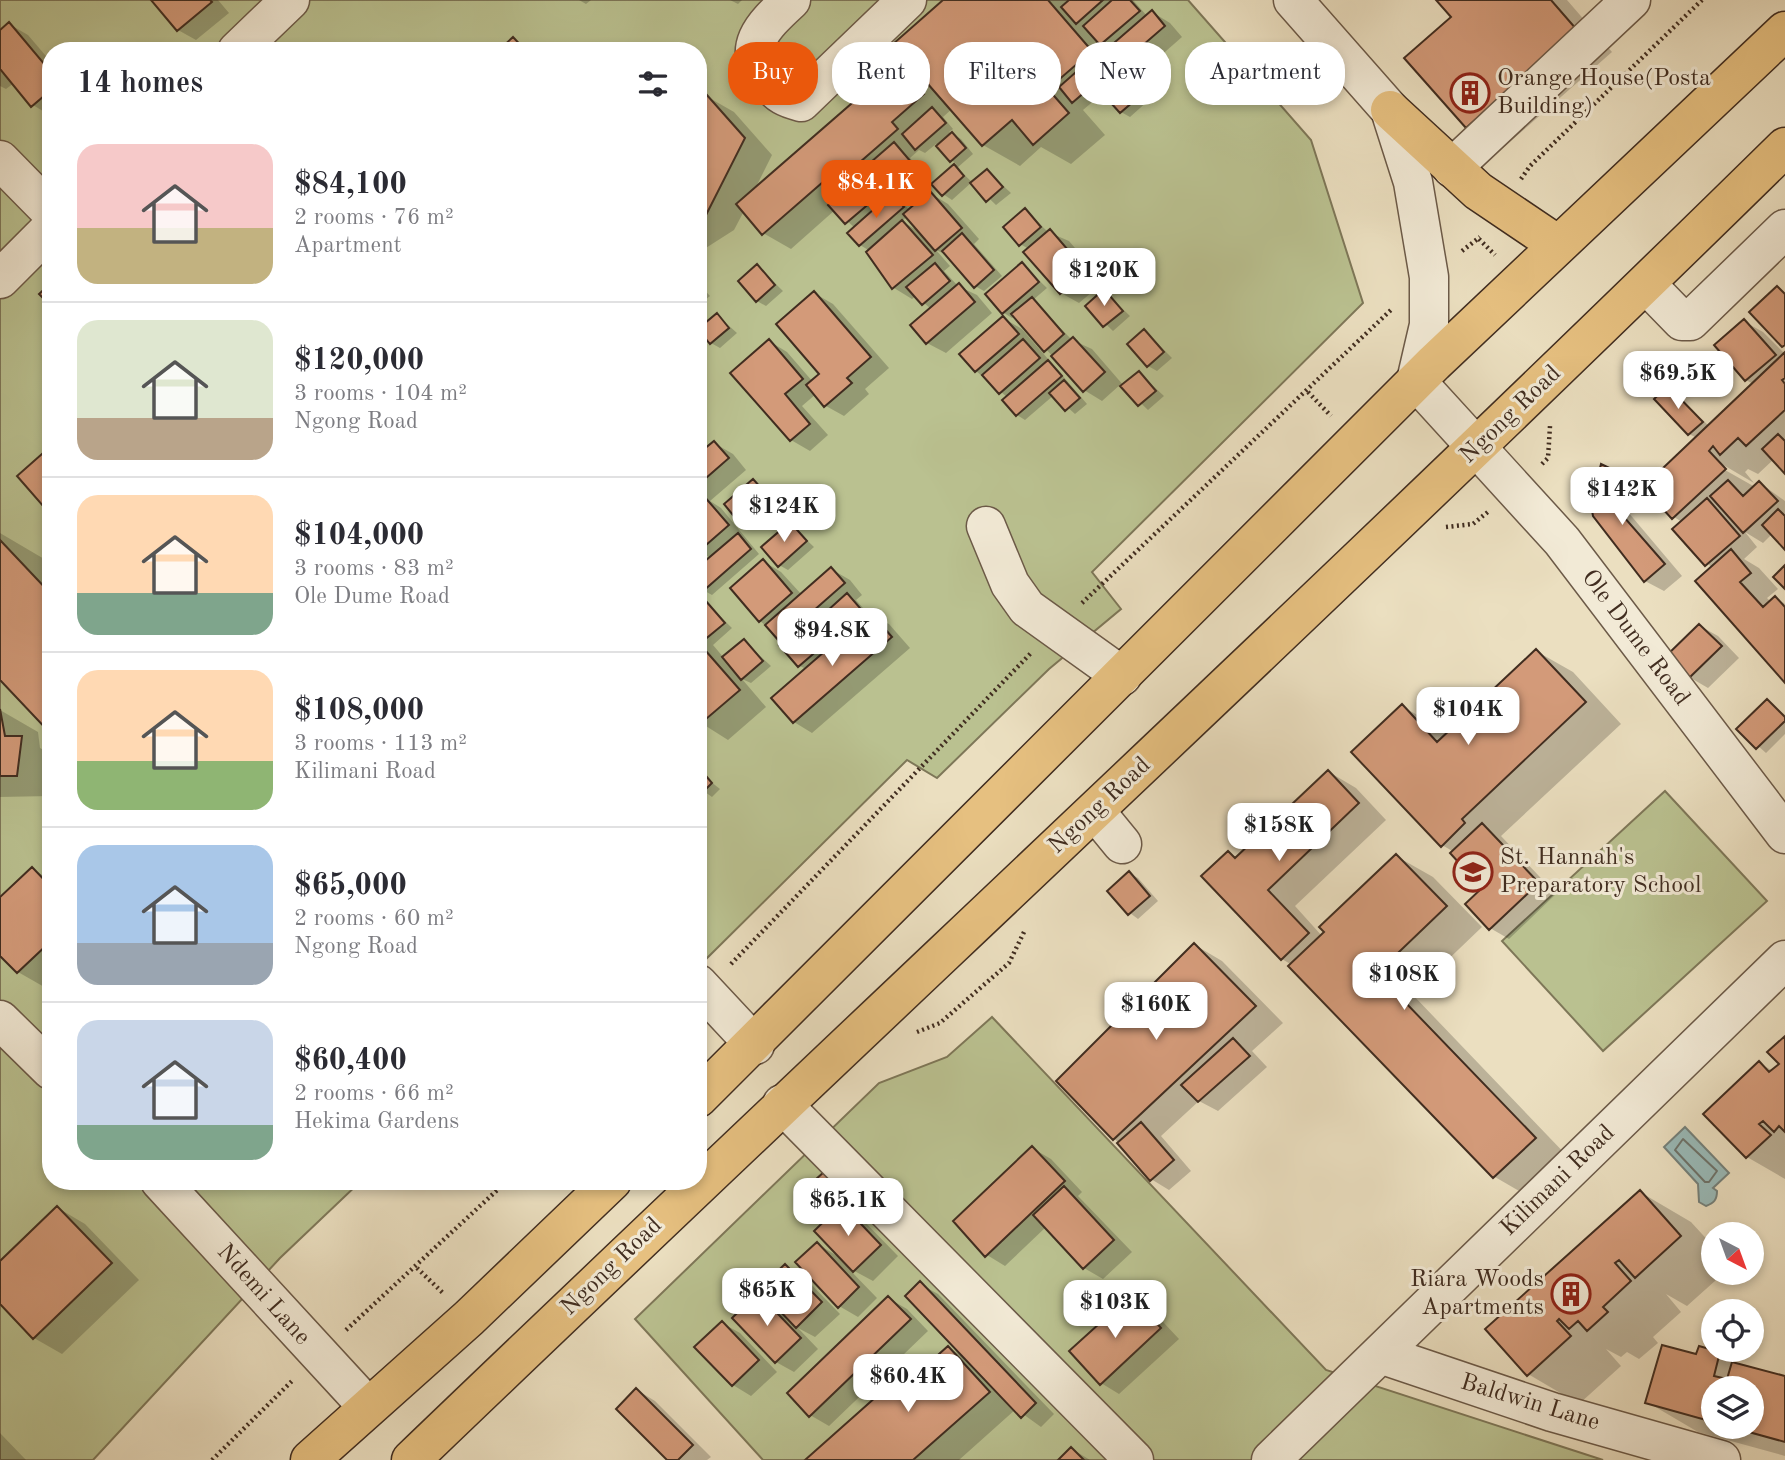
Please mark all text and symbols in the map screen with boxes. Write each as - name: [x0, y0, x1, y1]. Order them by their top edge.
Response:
- chip: Buy: [728, 42, 818, 105]
- chip: Rent: [832, 42, 930, 105]
- chip: Filters: [944, 42, 1061, 105]
- chip: New: [1075, 42, 1171, 105]
- chip: Apartment: [1185, 42, 1345, 105]
- icon: filters: [634, 65, 672, 103]
- place label: Orange House(Posta Building): [1497, 67, 1711, 119]
- text: 14 homes: [77, 69, 203, 99]
- building icon: Orange House(Posta Building): [1449, 72, 1491, 114]
- pin: $84.1K: [819, 160, 933, 220]
- text: $84,100: [294, 170, 407, 200]
- text: $84.1K: [837, 171, 915, 194]
- icon: home: [133, 172, 217, 256]
- text: 2 rooms · 76 m²: [294, 206, 454, 229]
- text: Apartment: [294, 234, 402, 257]
- pin: $120K: [1055, 248, 1153, 308]
- text: $120K: [1068, 259, 1140, 282]
- text: $120,000: [294, 346, 424, 376]
- icon: home: [133, 348, 217, 432]
- pin: $69.5K: [1621, 352, 1735, 411]
- street label: Ngong Road: [1456, 361, 1566, 469]
- text: $69.5K: [1639, 362, 1717, 385]
- text: 3 rooms · 104 m²: [294, 382, 467, 405]
- text: Ngong Road: [294, 410, 418, 433]
- pin: $142K: [1573, 468, 1671, 527]
- text: $142K: [1586, 478, 1658, 501]
- pin: $124K: [735, 484, 833, 544]
- text: $124K: [748, 495, 820, 518]
- text: $104,000: [294, 521, 424, 551]
- icon: home: [133, 523, 217, 607]
- text: 3 rooms · 83 m²: [294, 557, 454, 580]
- street label: Ole Dume Road: [1576, 566, 1694, 710]
- text: Ole Dume Road: [294, 585, 450, 608]
- pin: $94.8K: [775, 608, 889, 668]
- text: $94.8K: [793, 619, 871, 642]
- pin: $104K: [1419, 688, 1517, 747]
- text: $108,000: [294, 696, 424, 726]
- icon: home: [133, 698, 217, 782]
- text: $104K: [1432, 698, 1504, 721]
- text: 3 rooms · 113 m²: [294, 732, 467, 755]
- street label: Ngong Road: [1044, 753, 1156, 859]
- text: Kilimani Road: [294, 760, 436, 783]
- pin: $158K: [1230, 804, 1328, 863]
- text: $158K: [1243, 814, 1315, 837]
- place label: St. Hannah's Preparatory School: [1500, 846, 1701, 898]
- school or university icon: St. Hannah's Preparatory School: [1452, 851, 1494, 893]
- text: $65,000: [294, 871, 407, 901]
- icon: home: [133, 873, 217, 957]
- text: 2 rooms · 60 m²: [294, 907, 454, 930]
- text: Ngong Road: [294, 935, 418, 958]
- pin: $108K: [1355, 953, 1453, 1012]
- text: $108K: [1368, 963, 1440, 986]
- pin: $160K: [1107, 982, 1205, 1042]
- text: $160K: [1120, 993, 1192, 1016]
- text: $60,400: [294, 1046, 407, 1076]
- icon: home: [133, 1048, 217, 1132]
- text: 2 rooms · 66 m²: [294, 1082, 454, 1105]
- text: Hekima Gardens: [294, 1110, 459, 1133]
- street label: Kilimani Road: [1496, 1121, 1620, 1241]
- pin: $65.1K: [791, 1178, 905, 1238]
- text: $65.1K: [809, 1189, 887, 1212]
- street label: Ngong Road: [557, 1213, 667, 1321]
- north arrow: [1701, 1222, 1764, 1284]
- map controls: [1701, 1222, 1764, 1439]
- street label: Ndemi Lane: [212, 1240, 314, 1350]
- pin: $65K: [726, 1268, 808, 1328]
- place label: Riara Woods Apartments: [1410, 1268, 1544, 1320]
- building icon: Riara Woods Apartments: [1550, 1273, 1592, 1315]
- text: $65K: [738, 1279, 796, 1302]
- pin: $103K: [1066, 1280, 1164, 1340]
- text: $103K: [1079, 1291, 1151, 1314]
- button: locate: [1701, 1299, 1764, 1362]
- pin: $60.4K: [851, 1354, 965, 1414]
- text: $60.4K: [869, 1365, 947, 1388]
- street label: Baldwin Lane: [1458, 1370, 1602, 1436]
- button: layers: [1701, 1376, 1764, 1439]

